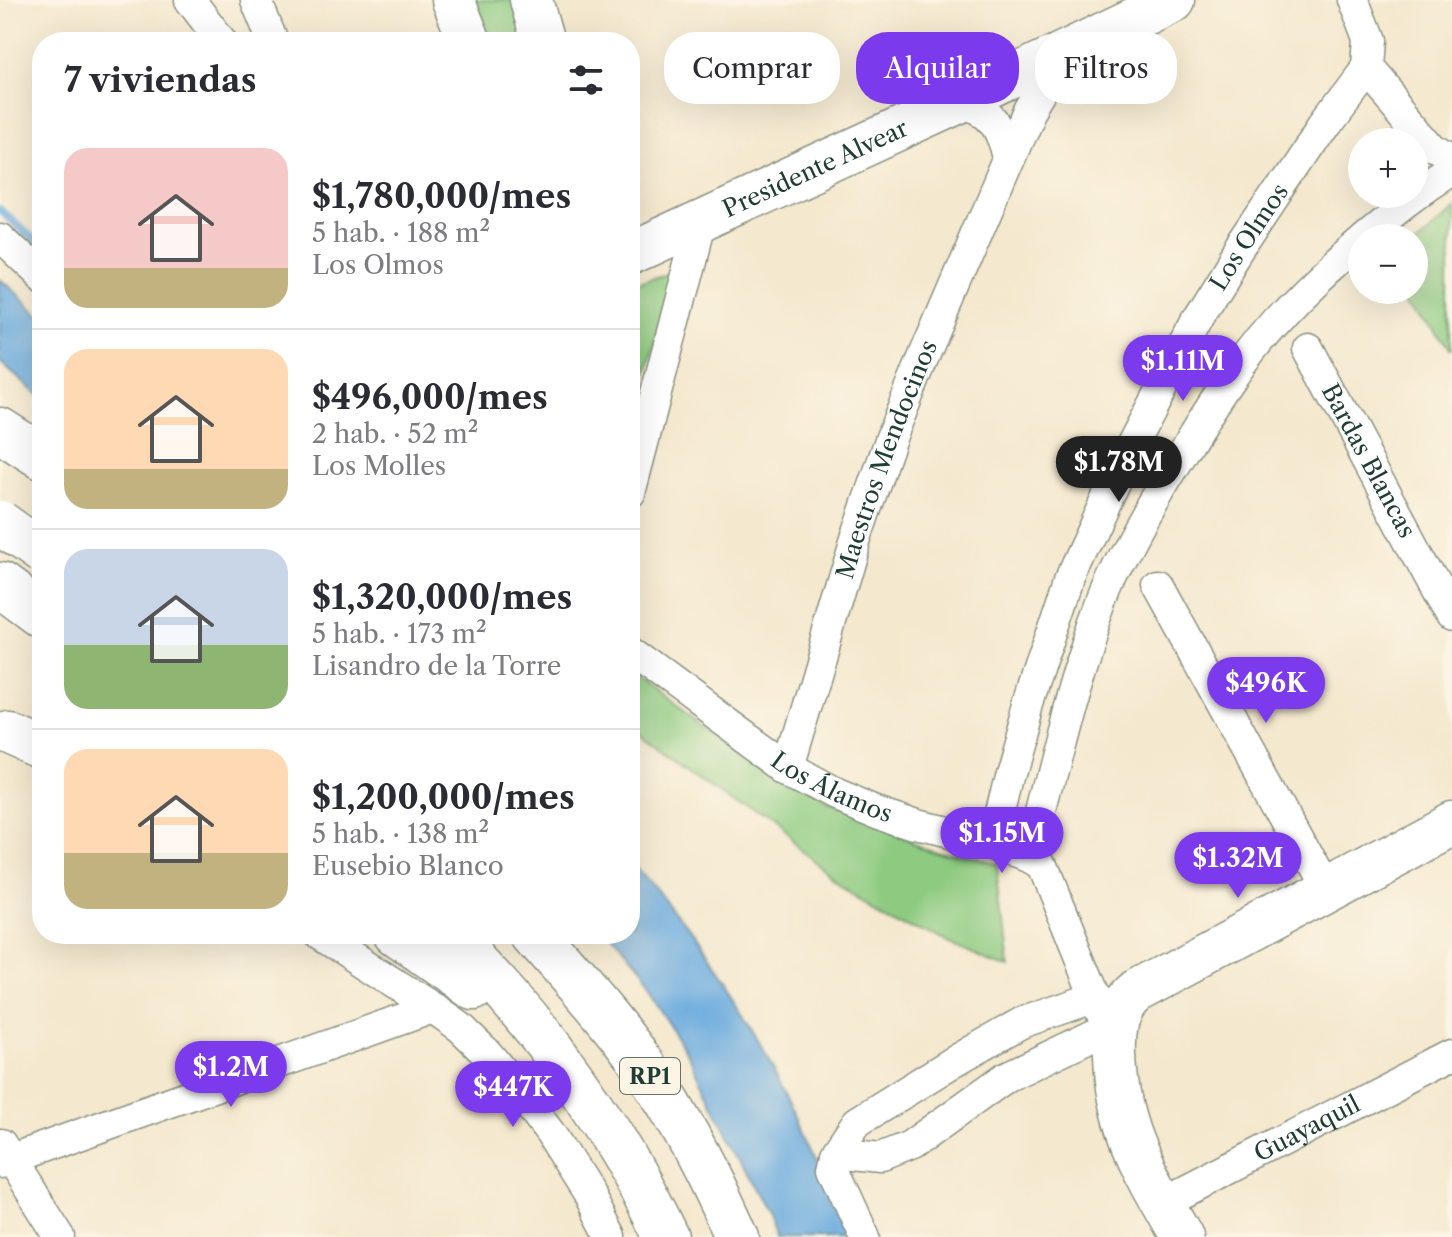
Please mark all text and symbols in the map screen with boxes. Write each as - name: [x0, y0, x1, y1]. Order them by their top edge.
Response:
- chip: Comprar: [664, 32, 840, 104]
- chip: Alquilar: [856, 32, 1019, 104]
- chip: Filtros: [1035, 32, 1177, 104]
- icon: filters: [564, 58, 608, 102]
- text: 7 viviendas: [64, 59, 257, 101]
- street label: Presidente Alvear: [718, 113, 912, 223]
- map controls: [1348, 128, 1428, 304]
- button: +: [1348, 128, 1428, 208]
- text: $1,780,000/mes: [312, 175, 571, 217]
- street label: Los Olmos: [1203, 178, 1294, 296]
- icon: home: [128, 180, 224, 276]
- text: 5 hab. · 188 m²: [312, 217, 490, 249]
- button: −: [1348, 224, 1428, 304]
- text: Los Olmos: [312, 249, 444, 281]
- pin: $1.11M: [1118, 335, 1248, 403]
- street label: Maestros Mendocinos: [830, 336, 943, 582]
- text: $1.11M: [1141, 345, 1225, 377]
- text: $496,000/mes: [312, 376, 548, 418]
- street label: Bardas Blancas: [1316, 379, 1422, 543]
- icon: home: [128, 381, 224, 477]
- text: 2 hab. · 52 m²: [312, 418, 478, 450]
- pin: $1.78M: [1054, 436, 1184, 504]
- text: $1.78M: [1074, 446, 1164, 478]
- text: Los Molles: [312, 450, 446, 482]
- text: $1,320,000/mes: [312, 576, 572, 618]
- icon: home: [128, 581, 224, 677]
- text: 5 hab. · 173 m²: [312, 618, 487, 650]
- text: Lisandro de la Torre: [312, 650, 561, 682]
- pin: $496K: [1210, 657, 1322, 725]
- text: $496K: [1225, 667, 1307, 699]
- street label: Los Álamos: [765, 745, 896, 828]
- text: $1,200,000/mes: [312, 776, 575, 818]
- icon: home: [128, 781, 224, 877]
- pin: $1.15M: [937, 807, 1067, 875]
- text: $1.15M: [958, 817, 1046, 849]
- text: 5 hab. · 138 m²: [312, 818, 489, 850]
- pin: $1.32M: [1173, 832, 1303, 900]
- text: $1.32M: [1192, 842, 1284, 874]
- text: Eusebio Blanco: [312, 850, 504, 882]
- pin: $1.2M: [175, 1041, 287, 1109]
- text: $1.2M: [193, 1051, 269, 1083]
- road number: RP1: [620, 1058, 680, 1094]
- pin: $447K: [457, 1061, 569, 1129]
- text: $447K: [473, 1071, 553, 1103]
- street label: Guayaquil: [1249, 1089, 1365, 1168]

